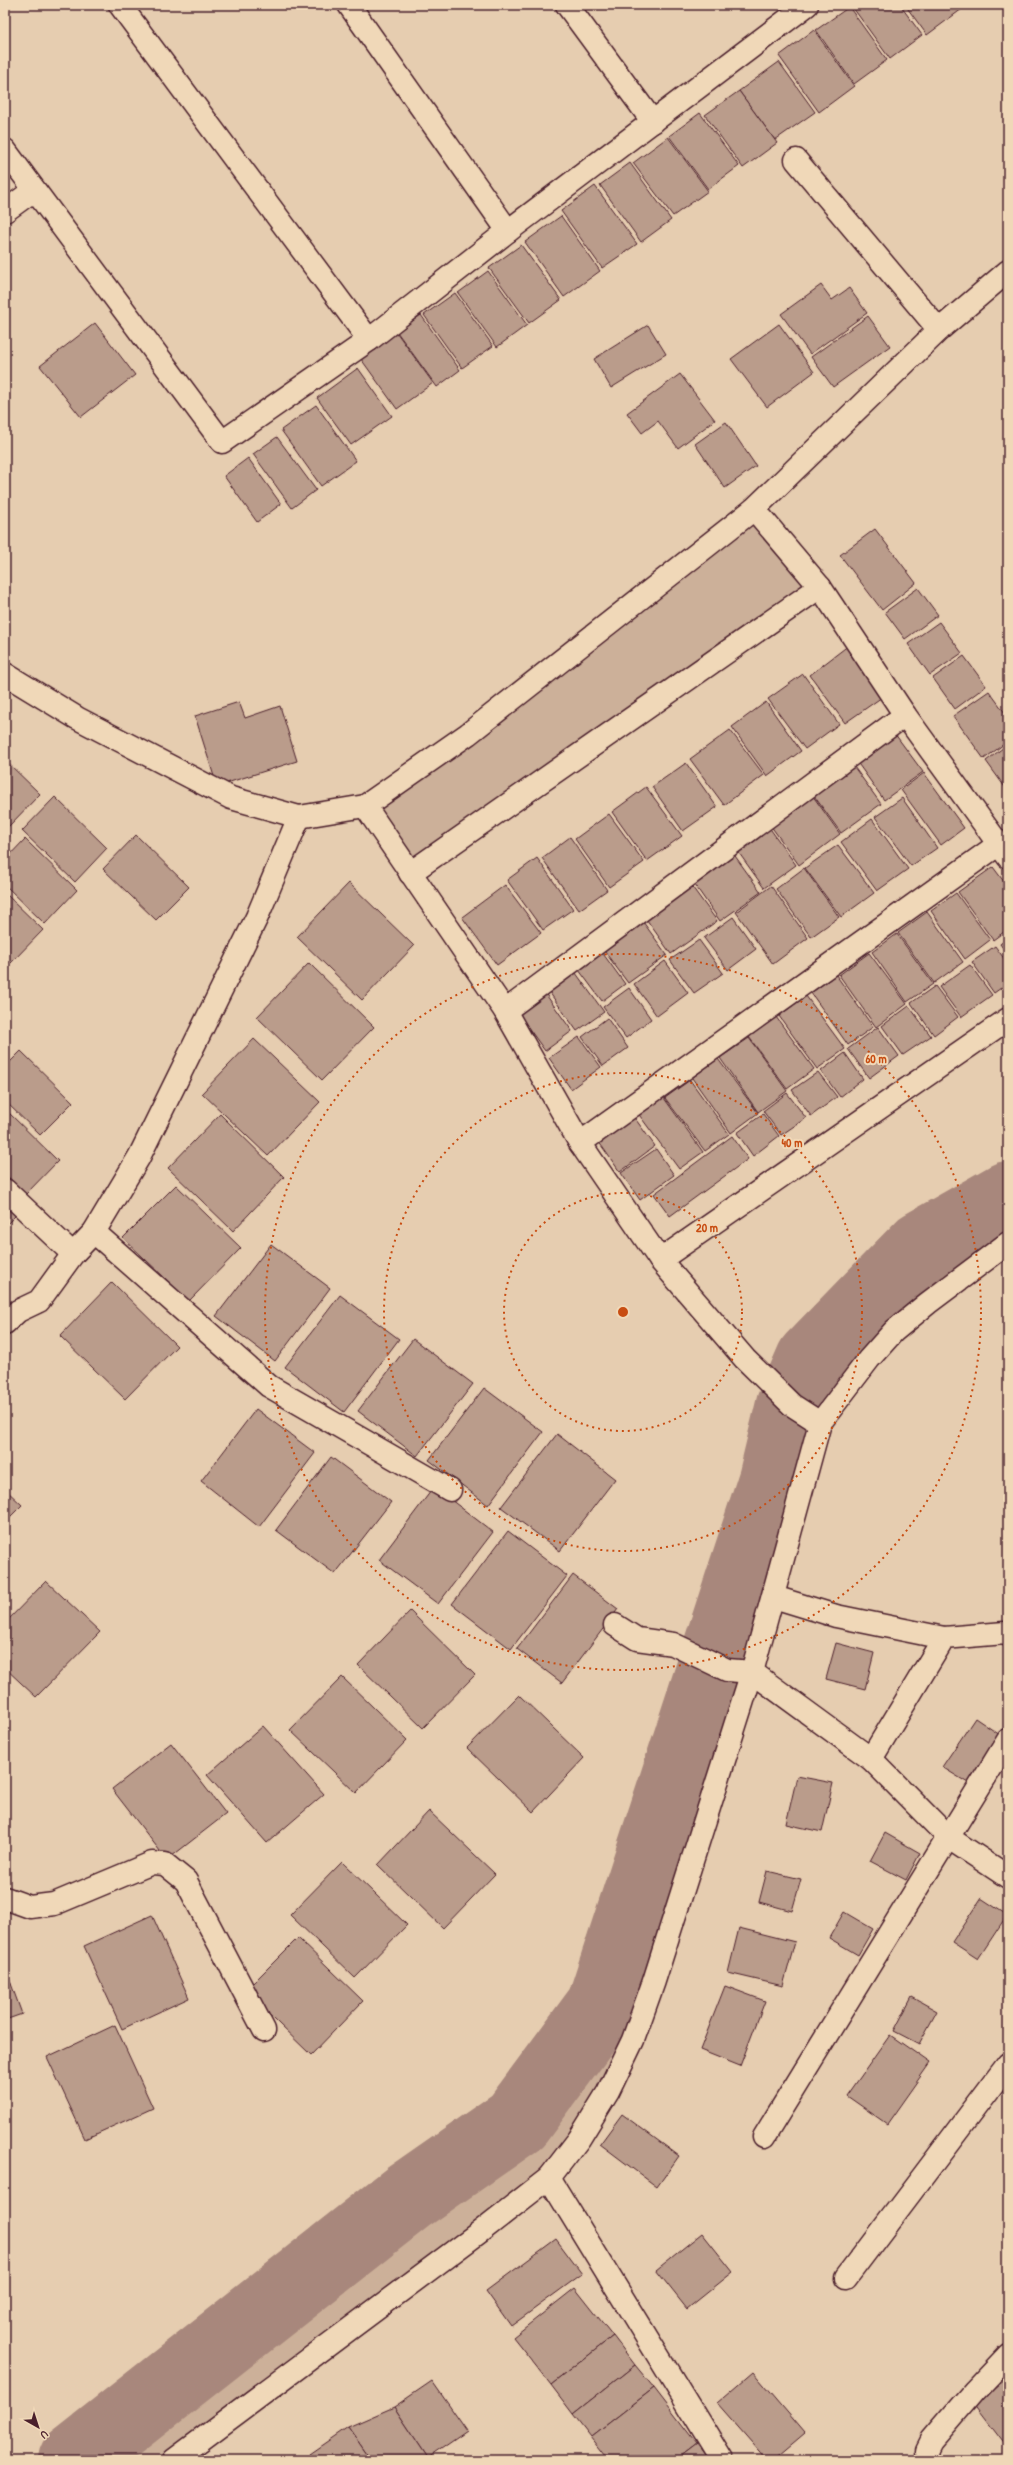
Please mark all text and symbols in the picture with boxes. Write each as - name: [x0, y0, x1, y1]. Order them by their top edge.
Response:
- text: 60 m: [865, 1050, 887, 1067]
- text: 40 m: [782, 1134, 802, 1151]
- text: 20 m: [696, 1219, 718, 1236]
- centre of rings: [616, 1305, 630, 1319]
- north arrow: [18, 2407, 58, 2447]
- text: U: [38, 2427, 51, 2442]

